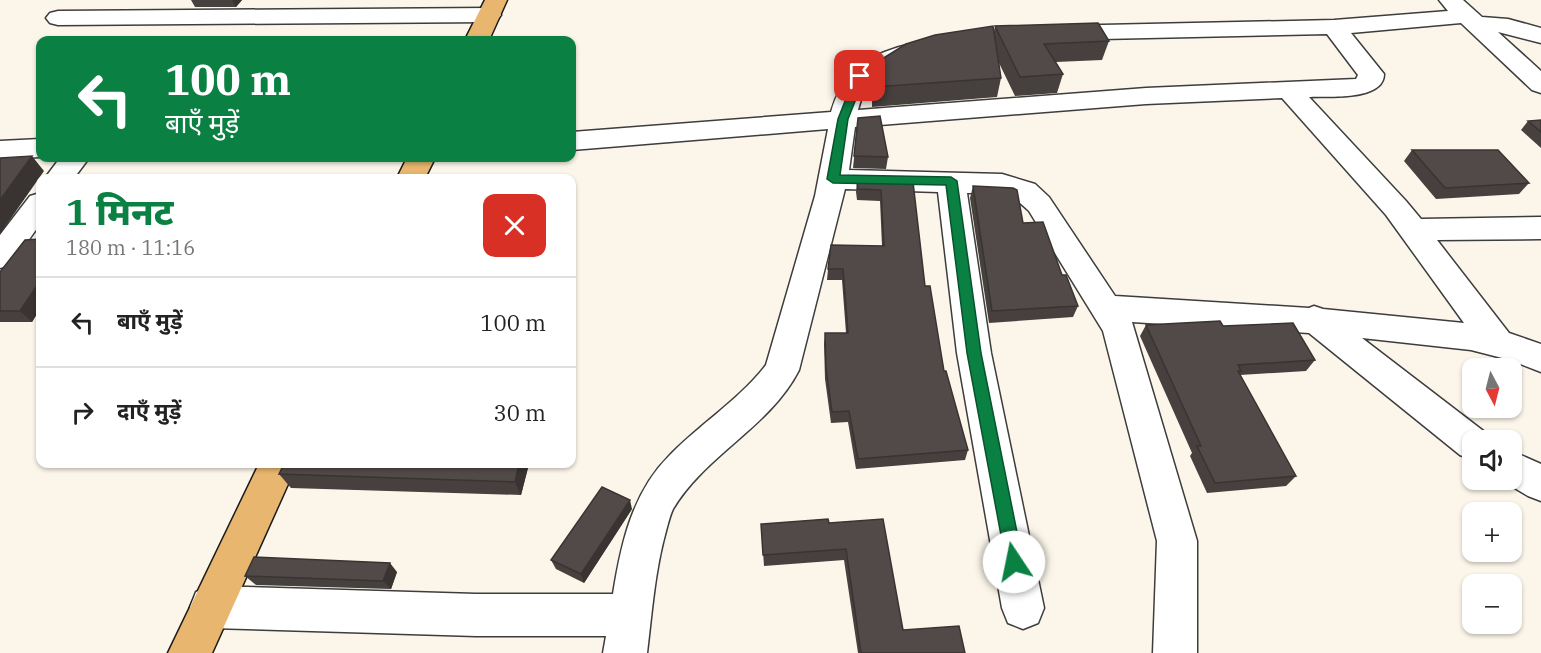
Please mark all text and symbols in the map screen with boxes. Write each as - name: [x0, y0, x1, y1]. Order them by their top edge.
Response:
- pin: [834, 50, 885, 101]
- text: 100 m: [165, 52, 291, 107]
- icon: arrive: [843, 59, 876, 92]
- icon: left: [66, 60, 144, 138]
- text: बाएँ मुड़ें: [165, 105, 239, 140]
- text: 1 मिनट: [66, 188, 173, 235]
- button: close: [483, 194, 546, 257]
- text: 180 m · 11:16: [66, 234, 195, 261]
- icon: left: [66, 306, 99, 339]
- text: बाएँ मुड़ें: [117, 306, 182, 335]
- text: 100 m: [480, 308, 546, 337]
- north arrow: [1462, 358, 1522, 418]
- map controls: [1462, 358, 1522, 634]
- icon: right: [66, 396, 99, 429]
- text: दाएँ मुड़ें: [117, 396, 181, 425]
- text: 30 m: [494, 398, 546, 427]
- button: sound: [1462, 430, 1522, 490]
- button: +: [1462, 502, 1522, 562]
- position arrow: [982, 530, 1046, 594]
- button: −: [1462, 574, 1522, 634]

